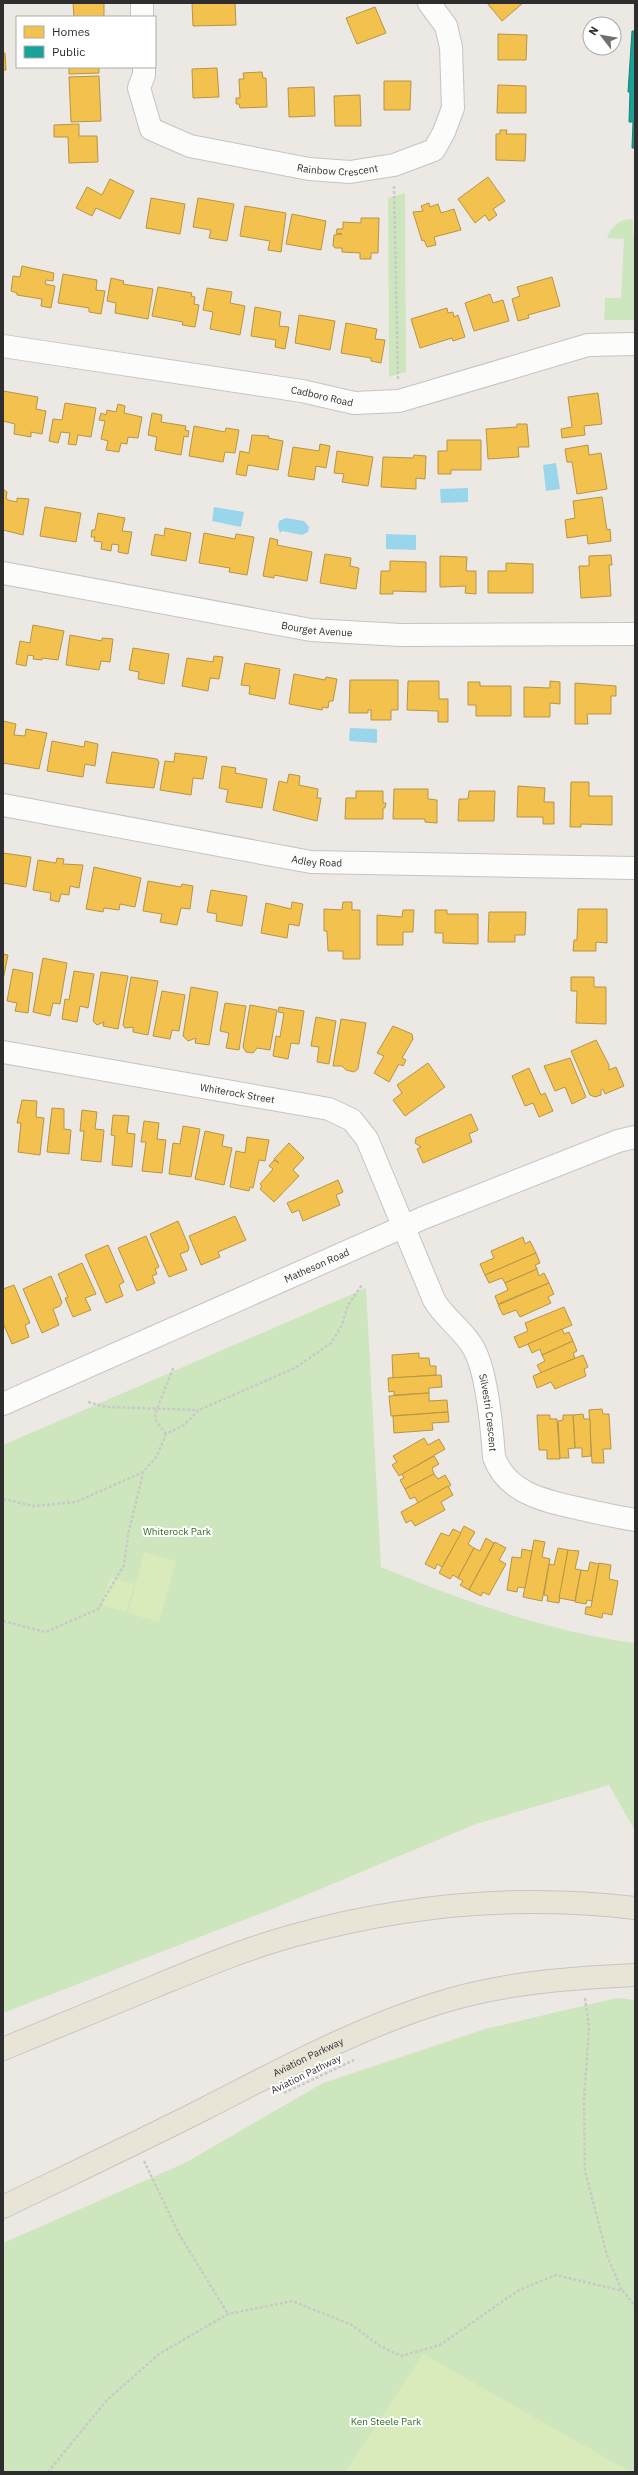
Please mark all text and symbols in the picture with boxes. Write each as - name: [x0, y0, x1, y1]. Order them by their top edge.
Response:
- legend: [16, 16, 156, 68]
- north arrow: [582, 16, 622, 56]
- text: Homes: [52, 24, 90, 39]
- text: N: [585, 24, 601, 38]
- text: Public: [52, 44, 85, 59]
- street label: Rainbow Crescent: [296, 160, 379, 179]
- street label: Cadboro Road: [290, 383, 354, 409]
- street label: Bourget Avenue: [280, 618, 353, 639]
- street label: Adley Road: [291, 852, 342, 869]
- street label: Whiterock Street: [199, 1080, 276, 1106]
- street label: Matheson Road: [282, 1245, 351, 1285]
- street label: Silvestri Crescent: [476, 1372, 500, 1452]
- park label: Whiterock Park: [143, 1525, 212, 1538]
- street label: Aviation Parkway: [270, 2034, 345, 2079]
- street label: Aviation Pathway: [269, 2051, 343, 2097]
- park label: Ken Steele Park: [351, 2415, 422, 2428]

